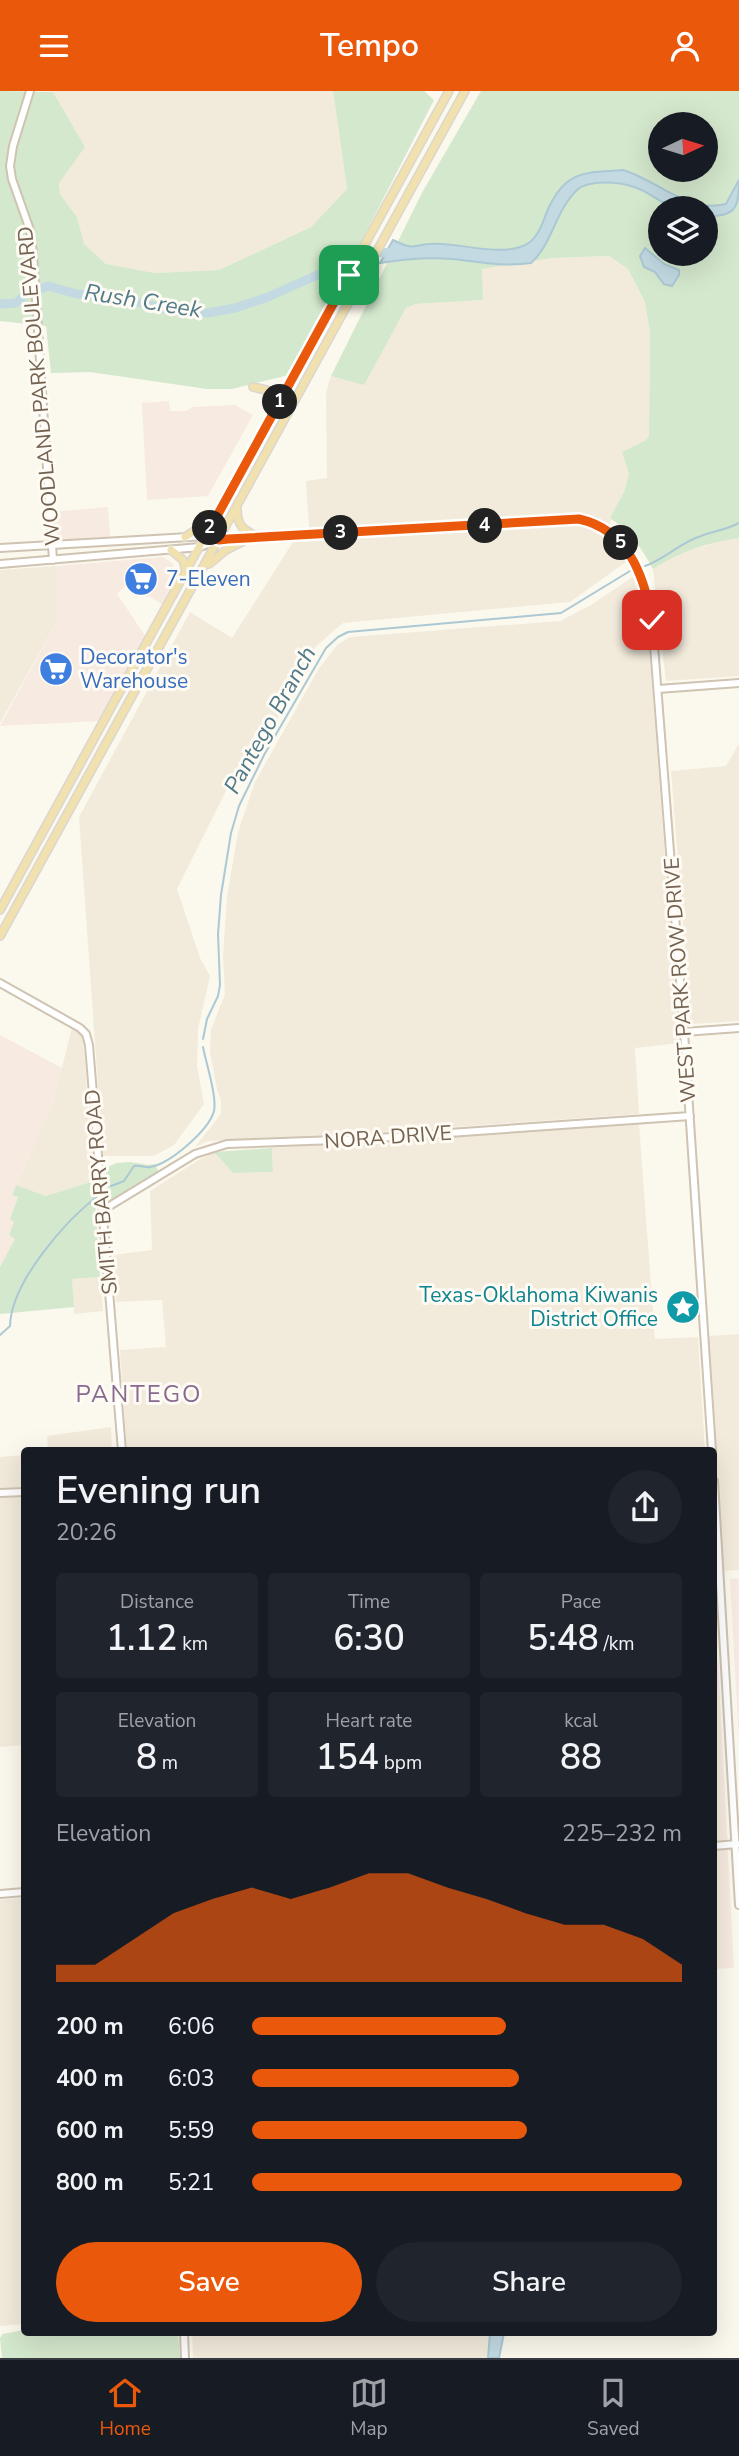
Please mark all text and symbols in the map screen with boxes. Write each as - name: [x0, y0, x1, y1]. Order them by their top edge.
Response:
- text: Tempo: [320, 24, 419, 67]
- icon: menu: [35, 27, 73, 65]
- icon: person: [666, 27, 704, 65]
- north arrow: [648, 112, 718, 182]
- map controls: [648, 112, 718, 266]
- button: layers: [648, 196, 718, 266]
- street label: WOODLAND PARK BOULEVARD: [11, 225, 67, 547]
- pin: [319, 245, 379, 305]
- icon: arrive: [330, 256, 368, 294]
- water label: Rush Creek: [82, 276, 204, 326]
- pin: 1: [262, 385, 298, 419]
- text: 1: [274, 388, 285, 414]
- pin: 4: [468, 509, 503, 543]
- pin: 2: [192, 511, 228, 545]
- text: 4: [479, 512, 490, 538]
- text: 2: [204, 514, 215, 540]
- pin: 3: [324, 515, 358, 551]
- text: 3: [335, 519, 346, 545]
- pin: 5: [604, 525, 638, 561]
- text: 5: [615, 529, 626, 555]
- supermarket icon: 7-Eleven: [122, 560, 160, 598]
- place label: 7-Eleven: [166, 565, 251, 593]
- pin: [622, 590, 682, 650]
- icon: check: [633, 601, 671, 639]
- water label: Pantego Branch: [217, 641, 323, 799]
- place label: Decorator's Warehouse: [80, 643, 188, 695]
- supermarket icon: Decorator's Warehouse: [37, 650, 75, 688]
- street label: WEST PARK ROW DRIVE: [657, 857, 703, 1103]
- street label: SMITH BARRY ROAD: [78, 1088, 124, 1296]
- street label: NORA DRIVE: [323, 1119, 453, 1155]
- place label: Texas-Oklahoma Kiwanis District Office: [419, 1281, 658, 1333]
- place icon: Texas-Oklahoma Kiwanis District Office: [664, 1288, 702, 1326]
- district label: PANTEGO: [76, 1378, 202, 1410]
- text: Evening run: [56, 1465, 261, 1516]
- button: share: [608, 1470, 682, 1544]
- text: 20:26: [56, 1517, 116, 1548]
- text: Distance: [120, 1589, 194, 1615]
- text: Time: [348, 1589, 390, 1615]
- text: Pace: [561, 1589, 601, 1615]
- text: 1.12: [106, 1615, 177, 1662]
- text: 6:30: [333, 1615, 405, 1662]
- text: 5:48: [527, 1615, 599, 1662]
- text: km: [177, 1631, 208, 1657]
- text: /km: [599, 1631, 635, 1657]
- text: Elevation: [118, 1708, 196, 1734]
- text: Heart rate: [326, 1708, 412, 1734]
- text: kcal: [564, 1708, 598, 1734]
- text: 8: [136, 1734, 157, 1781]
- text: 154: [316, 1734, 379, 1781]
- text: 88: [560, 1734, 602, 1781]
- text: m: [157, 1750, 178, 1776]
- text: bpm: [379, 1750, 422, 1776]
- text: Elevation: [56, 1818, 151, 1849]
- text: 225–232 m: [562, 1818, 682, 1849]
- text: 200 m: [56, 2011, 124, 2042]
- text: 6:06: [168, 2011, 215, 2042]
- text: 400 m: [56, 2063, 124, 2094]
- text: 6:03: [168, 2063, 215, 2094]
- text: 600 m: [56, 2115, 124, 2146]
- text: 5:59: [168, 2115, 215, 2146]
- text: 800 m: [56, 2167, 124, 2198]
- text: 5:21: [168, 2167, 215, 2198]
- button: Save: [56, 2242, 362, 2322]
- button: Share: [376, 2242, 682, 2322]
- tab: Home: [100, 2374, 151, 2442]
- tab: Map: [350, 2374, 388, 2442]
- tab: Saved: [587, 2374, 639, 2442]

